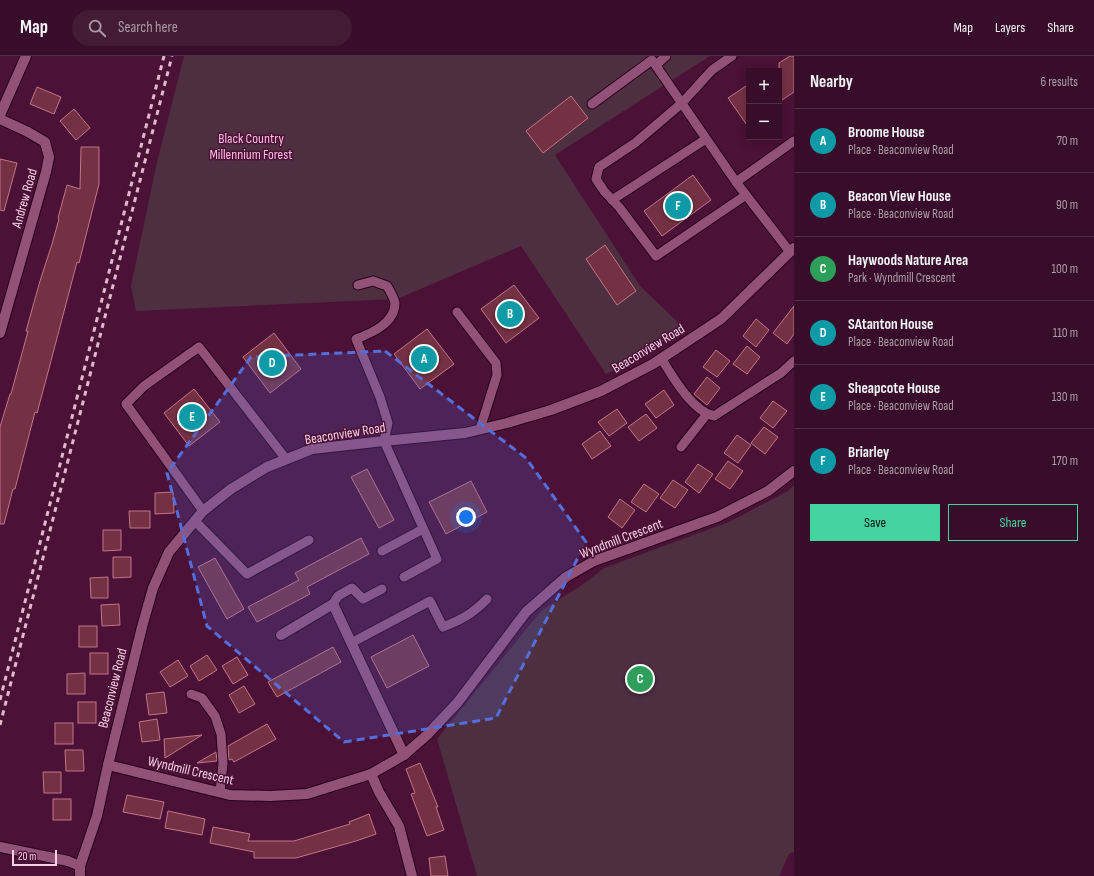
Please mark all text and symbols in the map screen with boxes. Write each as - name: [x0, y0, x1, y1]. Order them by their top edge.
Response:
- search box: [72, 10, 352, 46]
- text: Map: [20, 16, 48, 39]
- icon: search: [86, 17, 108, 39]
- text: Search here: [118, 18, 178, 37]
- text: Map: [953, 19, 973, 36]
- text: Layers: [995, 19, 1025, 36]
- text: Share: [1047, 19, 1074, 36]
- map controls: [746, 68, 782, 140]
- button: +: [746, 68, 782, 104]
- text: Nearby: [810, 72, 853, 92]
- text: 6 results: [1040, 74, 1078, 90]
- button: −: [746, 104, 782, 140]
- text: Broome House: [848, 123, 925, 142]
- park label: Black Country Millennium Forest: [209, 130, 293, 163]
- text: A: [820, 133, 826, 149]
- text: 70 m: [1057, 133, 1078, 149]
- text: Place · Beaconview Road: [848, 142, 954, 158]
- street label: Andrew Road: [8, 166, 41, 231]
- text: Beacon View House: [848, 187, 951, 206]
- pin: F: [665, 191, 691, 221]
- text: B: [820, 197, 826, 213]
- text: 90 m: [1056, 197, 1078, 213]
- text: Place · Beaconview Road: [848, 206, 954, 222]
- text: Haywoods Nature Area: [848, 251, 968, 270]
- text: C: [820, 261, 826, 277]
- text: 100 m: [1051, 261, 1078, 277]
- text: Park · Wyndmill Crescent: [848, 270, 955, 286]
- pin: B: [497, 299, 523, 329]
- text: SAtanton House: [848, 315, 933, 334]
- street label: Beaconview Road: [609, 320, 688, 377]
- text: D: [820, 325, 826, 341]
- text: 110 m: [1053, 325, 1078, 341]
- text: Place · Beaconview Road: [848, 334, 954, 350]
- pin: A: [411, 344, 437, 374]
- pin: D: [259, 348, 285, 378]
- text: Sheapcote House: [848, 379, 940, 398]
- text: E: [820, 389, 826, 405]
- text: 130 m: [1052, 389, 1078, 405]
- text: Place · Beaconview Road: [848, 398, 954, 414]
- pin: E: [179, 402, 205, 432]
- street label: Beaconview Road: [303, 419, 387, 448]
- text: Briarley: [848, 443, 889, 462]
- text: F: [820, 453, 826, 469]
- text: 170 m: [1052, 453, 1078, 469]
- text: Place · Beaconview Road: [848, 462, 954, 478]
- button: Save: [810, 504, 940, 541]
- button: Share: [948, 504, 1078, 541]
- your location: [456, 507, 476, 527]
- street label: Wyndmill Crescent: [577, 515, 665, 562]
- street label: Beaconview Road: [94, 646, 131, 730]
- pin: C: [627, 664, 653, 694]
- street label: Wyndmill Crescent: [146, 752, 236, 789]
- scale bar: [12, 848, 57, 867]
- text: 20 m: [18, 850, 36, 863]

